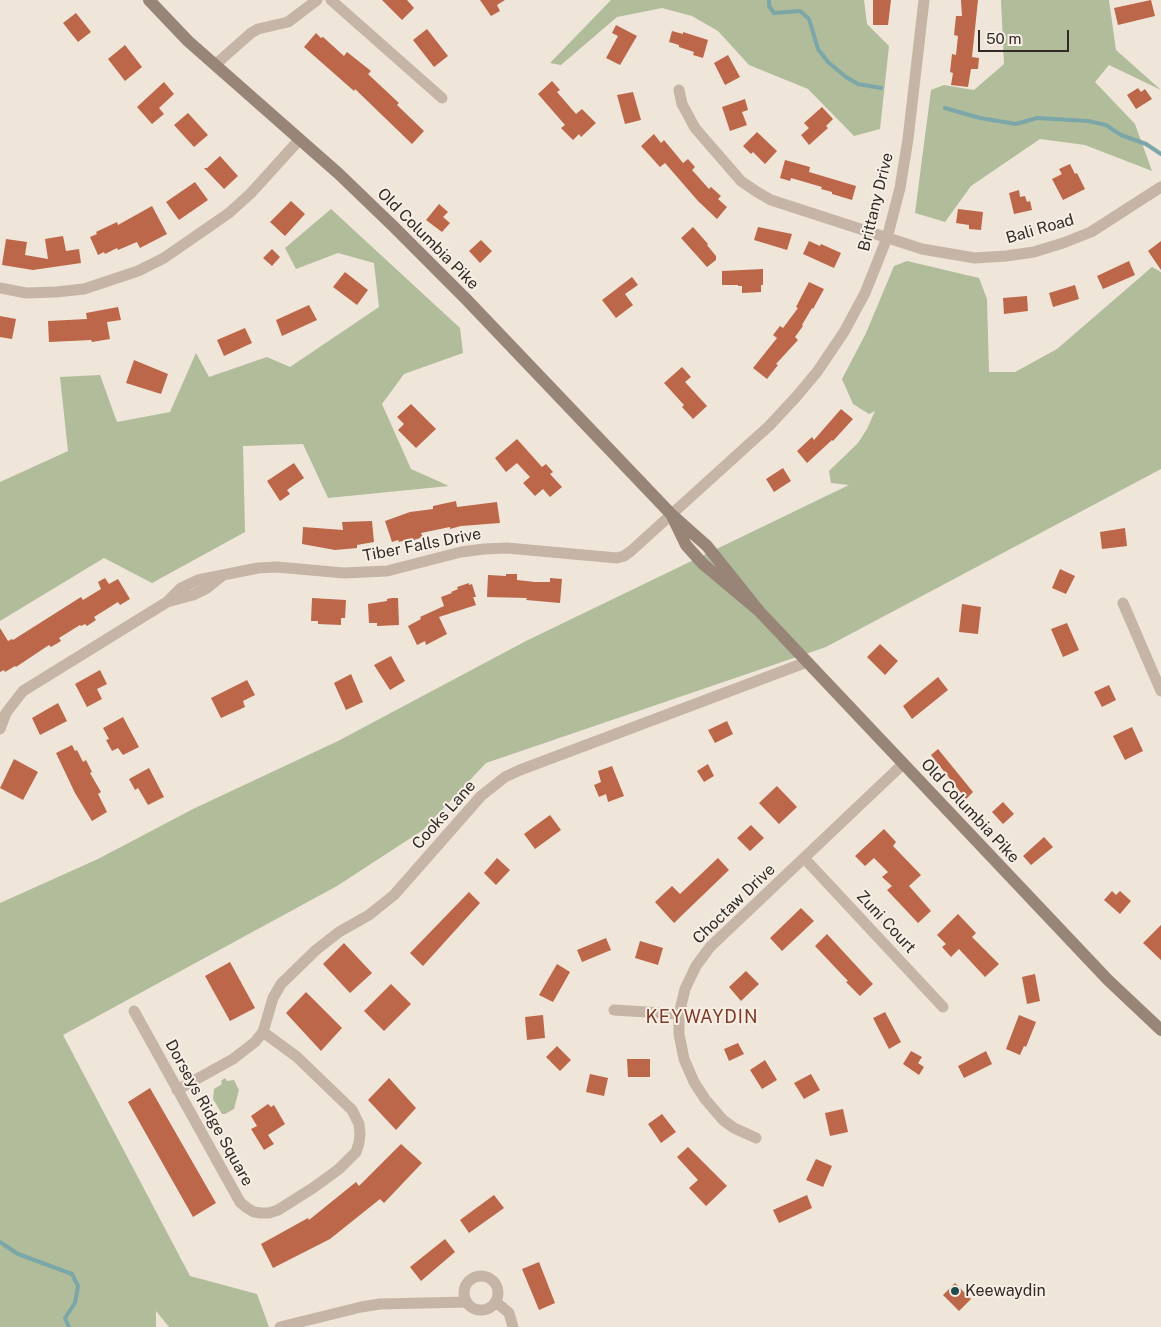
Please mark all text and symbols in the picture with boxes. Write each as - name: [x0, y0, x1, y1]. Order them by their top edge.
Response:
- scale bar: [981, 20, 1072, 52]
- text: 50 m: [986, 30, 1021, 47]
- street label: Brittany Drive: [854, 151, 898, 253]
- street label: Old Columbia Pike: [373, 184, 483, 294]
- street label: Bali Road: [1004, 210, 1076, 248]
- street label: Tiber Falls Drive: [361, 524, 483, 566]
- street label: Old Columbia Pike: [917, 755, 1023, 867]
- street label: Cooks Lane: [408, 777, 480, 853]
- street label: Choctaw Drive: [689, 860, 779, 948]
- street label: Zuni Court: [852, 887, 920, 957]
- district label: KEYWAYDIN: [644, 1006, 760, 1028]
- street label: Dorseys Ridge Square: [161, 1037, 257, 1189]
- place label: Keewaydin: [965, 1281, 1046, 1301]
- marker: Keewaydin: [949, 1285, 961, 1297]

